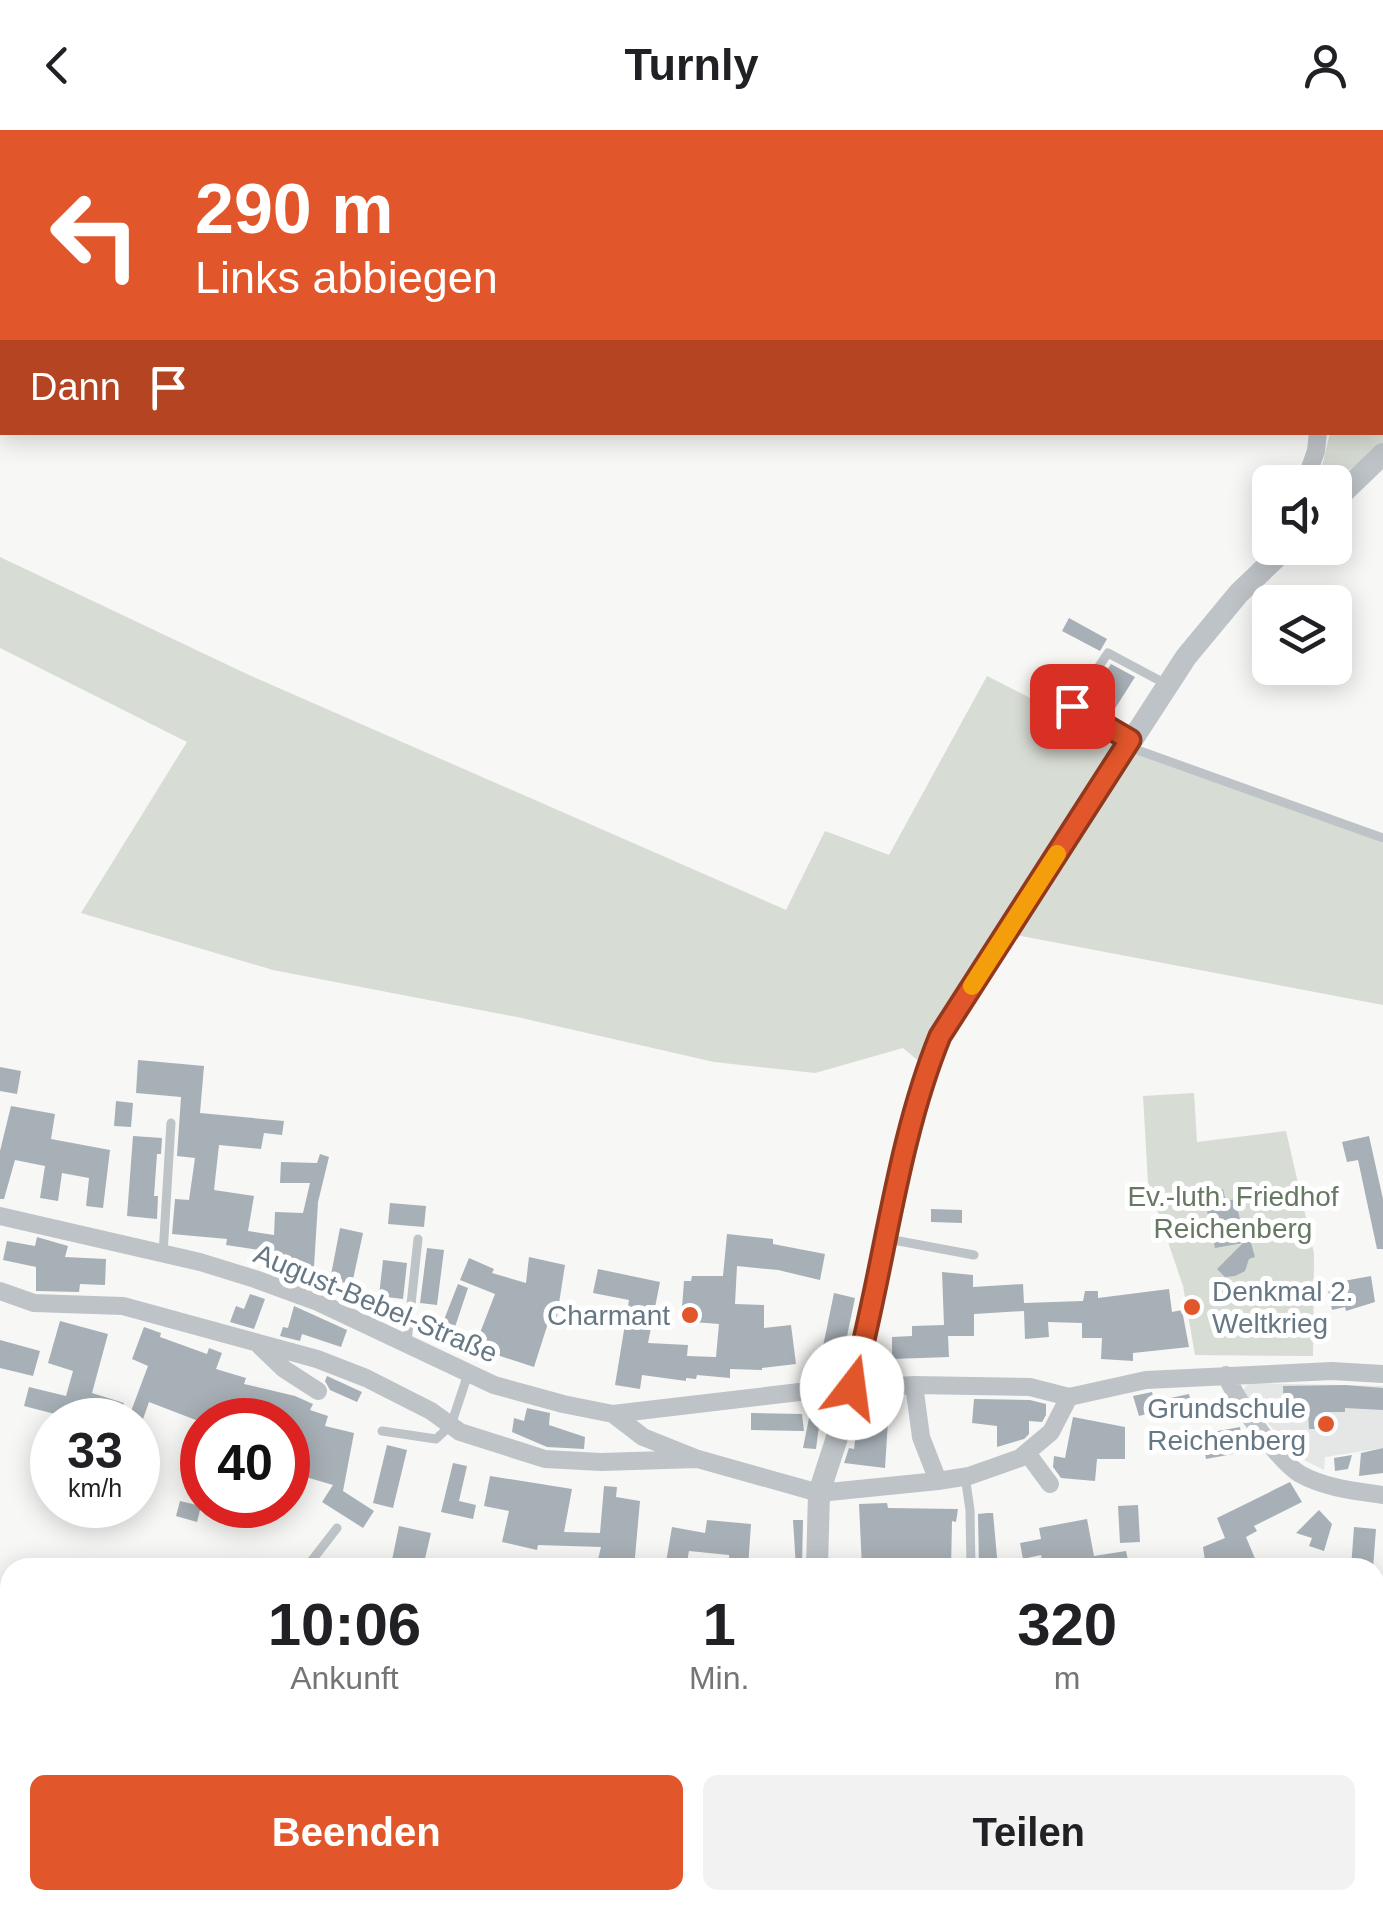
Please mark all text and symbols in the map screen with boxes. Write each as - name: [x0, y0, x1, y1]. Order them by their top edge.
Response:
- icon: back: [30, 38, 85, 93]
- icon: person: [1298, 38, 1353, 93]
- text: Turnly: [624, 39, 759, 90]
- icon: left: [30, 170, 160, 300]
- text: 290 m: [195, 170, 393, 248]
- text: Links abbiegen: [195, 252, 498, 303]
- icon: arrive: [141, 360, 196, 415]
- text: Dann: [30, 366, 121, 408]
- map controls: [1252, 465, 1352, 685]
- button: sound: [1252, 465, 1352, 565]
- button: layers: [1252, 585, 1352, 685]
- pin: [1030, 664, 1115, 749]
- icon: arrive: [1045, 679, 1100, 734]
- park label: Ev.-luth. Friedhof Reichenberg: [1127, 1181, 1339, 1244]
- street label: August-Bebel-Straße: [249, 1238, 502, 1369]
- place label: Denkmal 2. Weltkrieg: [1212, 1276, 1354, 1339]
- marker: Denkmal 2. Weltkrieg: [1181, 1296, 1203, 1318]
- place label: Charmant: [547, 1300, 670, 1331]
- marker: Charmant: [679, 1304, 701, 1326]
- position arrow: [800, 1336, 904, 1440]
- place label: Grundschule Reichenberg: [1147, 1393, 1306, 1456]
- speed limit sign: 40: [180, 1398, 310, 1528]
- marker: Grundschule Reichenberg: [1315, 1413, 1337, 1435]
- text: 33: [67, 1423, 123, 1479]
- text: km/h: [68, 1474, 122, 1502]
- text: 10:06: [268, 1591, 421, 1658]
- text: 1: [702, 1591, 736, 1658]
- text: 320: [1017, 1591, 1117, 1658]
- text: Ankunft: [290, 1660, 399, 1696]
- text: Min.: [689, 1660, 749, 1696]
- text: m: [1054, 1660, 1081, 1696]
- button: Beenden: [30, 1775, 683, 1890]
- button: Teilen: [703, 1775, 1355, 1890]

